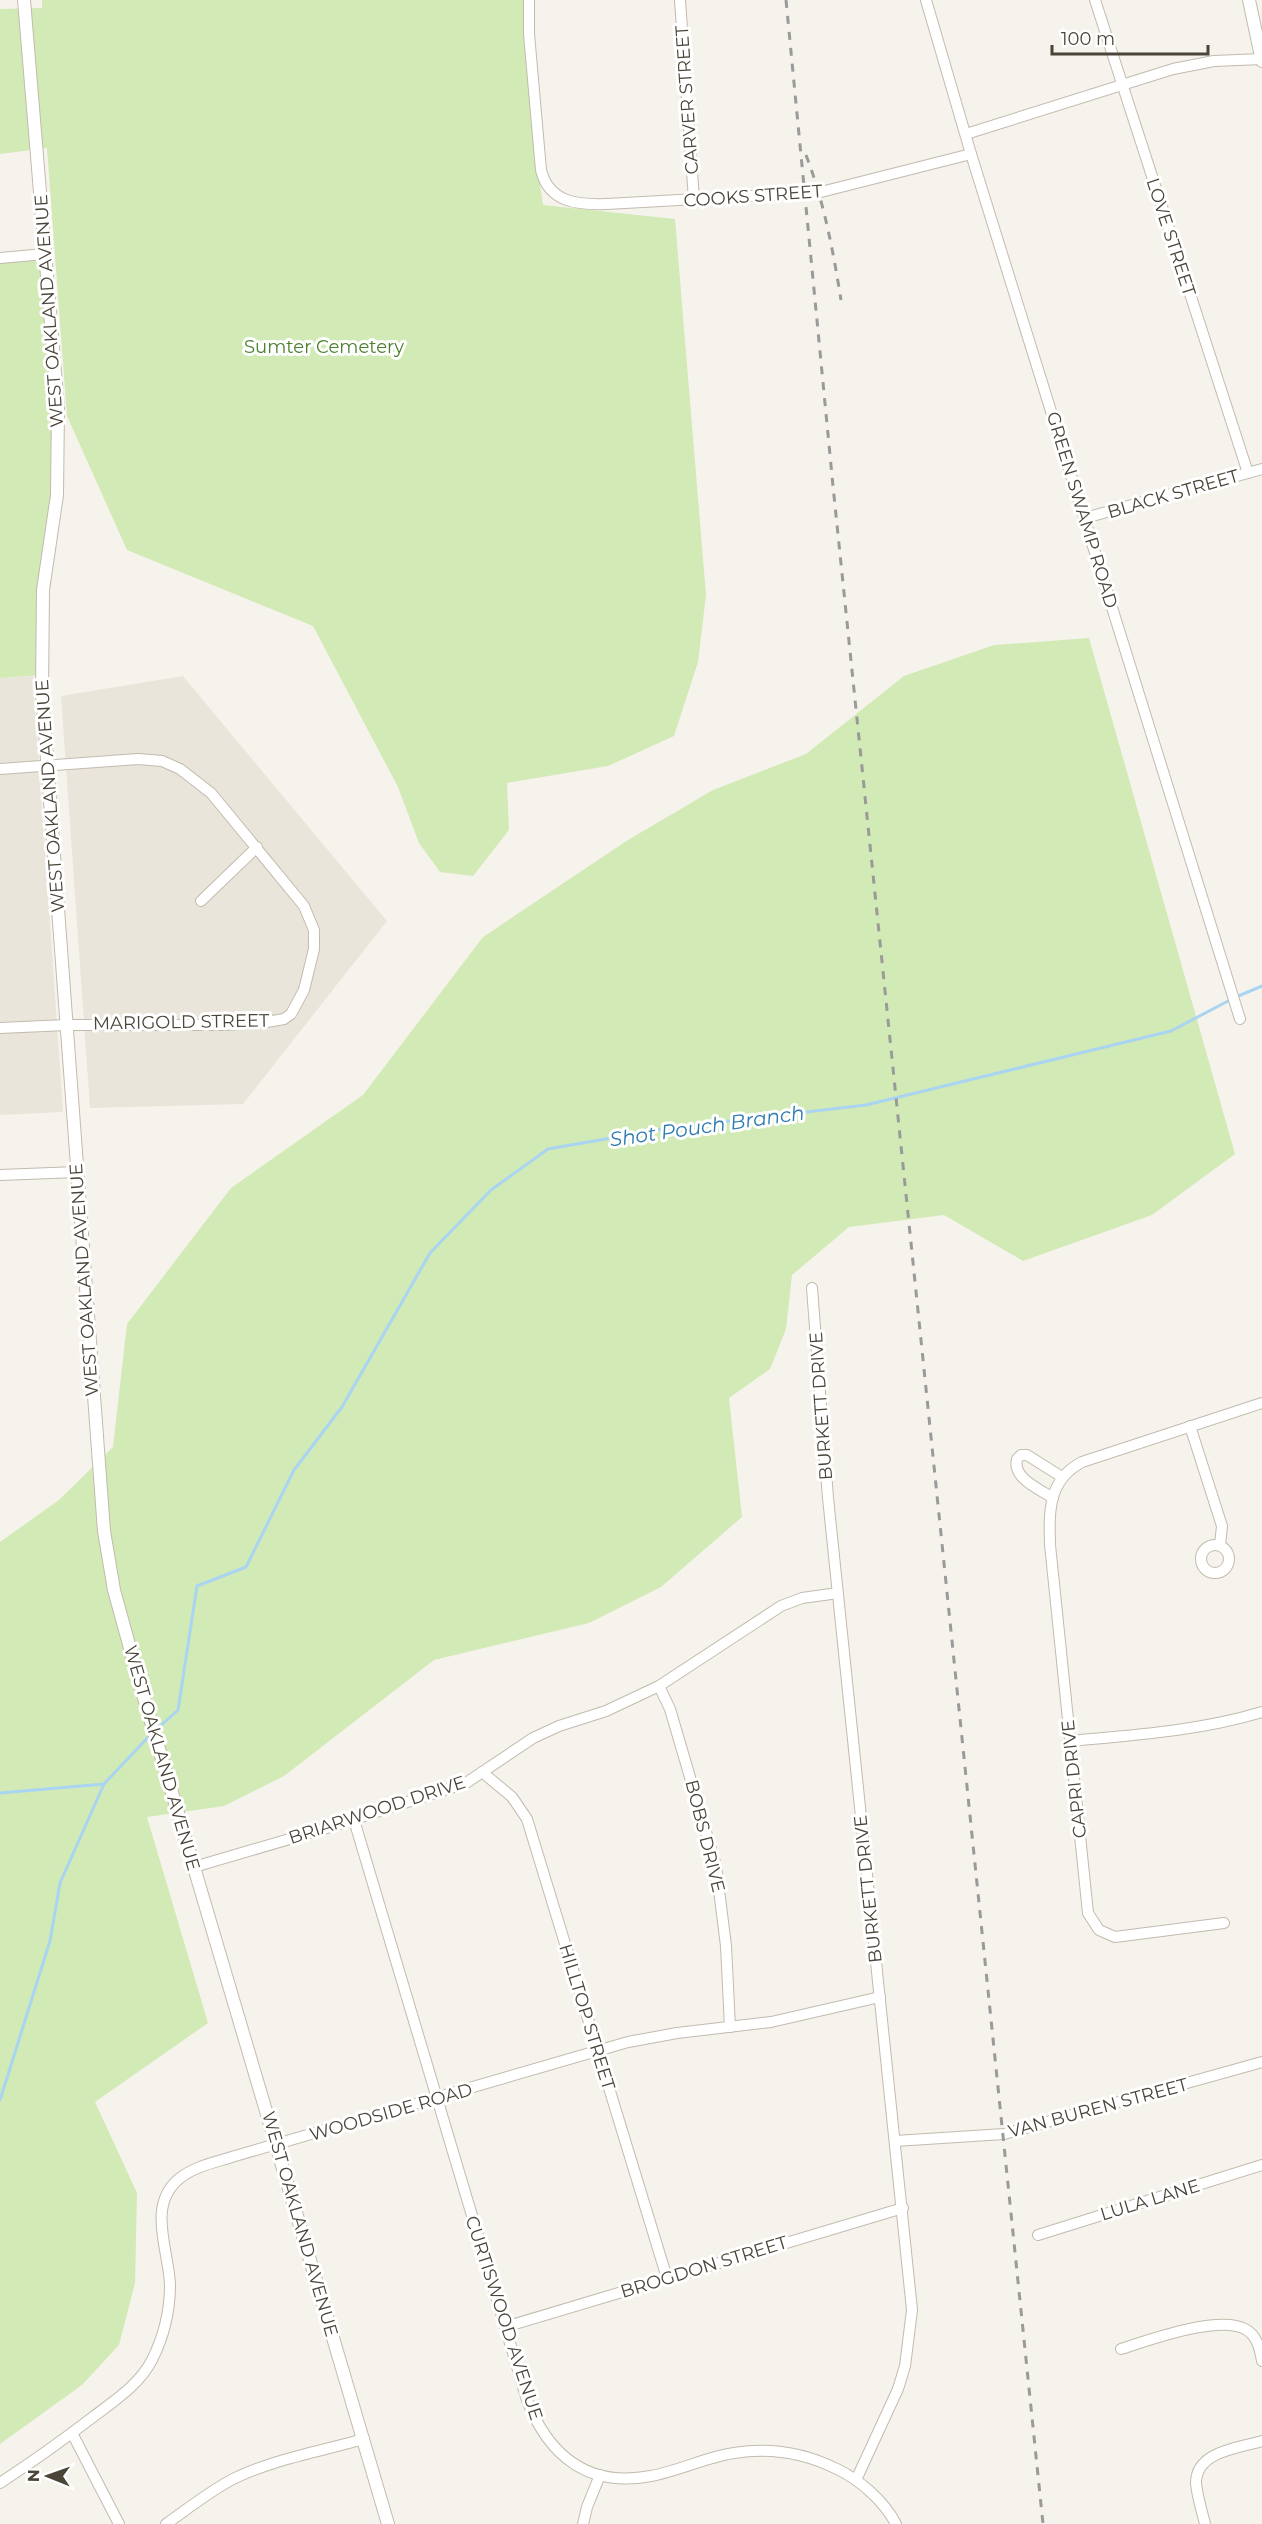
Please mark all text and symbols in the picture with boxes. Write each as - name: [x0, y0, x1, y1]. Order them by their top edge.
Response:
- scale bar: [1052, 18, 1208, 56]
- street label: CARVER STREET: [671, 24, 703, 175]
- text: 100 m: [1061, 28, 1115, 50]
- street label: LOVE STREET: [1142, 175, 1201, 299]
- street label: COOKS STREET: [683, 180, 824, 212]
- street label: WEST OAKLAND AVENUE: [30, 194, 68, 428]
- park label: Sumter Cemetery: [244, 336, 404, 358]
- street label: GREEN SWAMP ROAD: [1042, 409, 1122, 611]
- street label: BLACK STREET: [1105, 465, 1242, 523]
- street label: WEST OAKLAND AVENUE: [31, 679, 69, 913]
- street label: MARIGOLD STREET: [93, 1009, 270, 1035]
- water label: Shot Pouch Branch: [608, 1100, 806, 1152]
- street label: WEST OAKLAND AVENUE: [65, 1163, 103, 1397]
- street label: BURKETT DRIVE: [805, 1331, 837, 1481]
- street label: WEST OAKLAND AVENUE: [119, 1643, 205, 1873]
- street label: CAPRI DRIVE: [1057, 1719, 1091, 1839]
- street label: BRIARWOOD DRIVE: [286, 1771, 468, 1849]
- street label: BOBS DRIVE: [680, 1777, 730, 1895]
- street label: BURKETT DRIVE: [849, 1814, 887, 1964]
- street label: HILLTOP STREET: [554, 1941, 620, 2093]
- street label: VAN BUREN STREET: [1006, 2073, 1191, 2143]
- street label: WOODSIDE ROAD: [307, 2078, 475, 2146]
- street label: WEST OAKLAND AVENUE: [257, 2109, 343, 2339]
- street label: LULA LANE: [1098, 2174, 1202, 2226]
- street label: CURTISWOOD AVENUE: [461, 2213, 547, 2423]
- street label: BROGDON STREET: [618, 2231, 791, 2303]
- north arrow: [18, 2446, 78, 2506]
- text: N: [24, 2469, 43, 2482]

